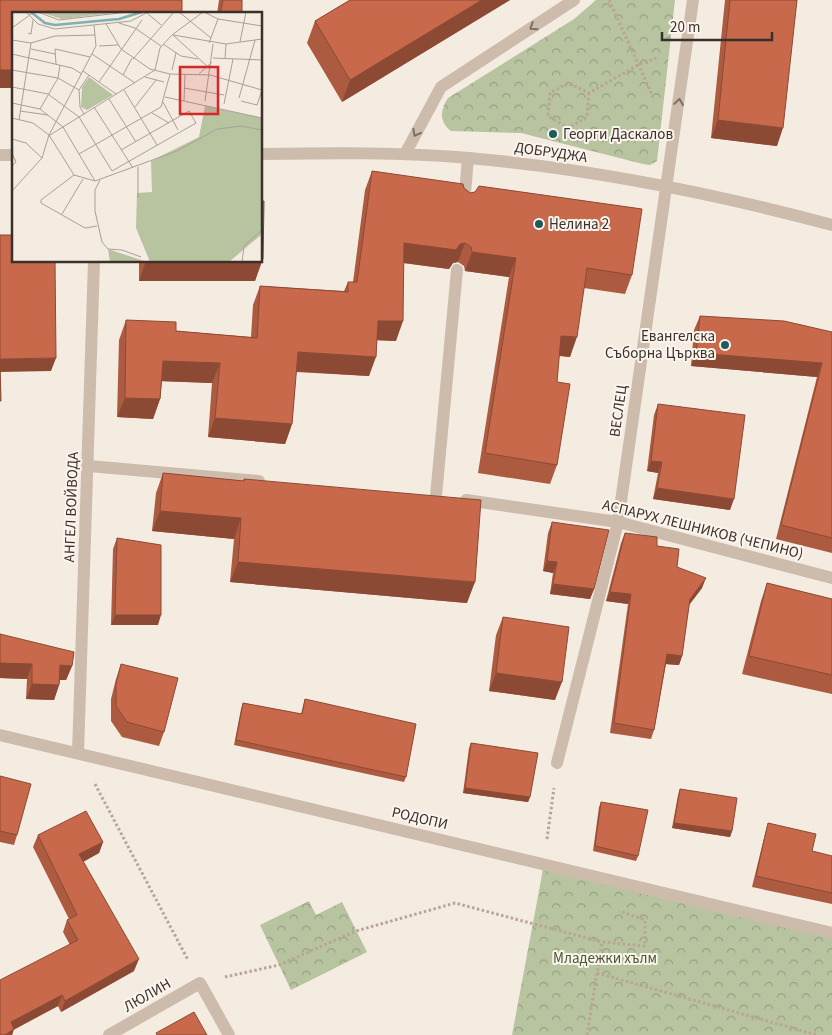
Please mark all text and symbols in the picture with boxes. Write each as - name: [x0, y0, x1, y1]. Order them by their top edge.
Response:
- scale bar: [662, 10, 772, 42]
- inset map: [12, 12, 262, 262]
- text: 20 m: [670, 17, 700, 38]
- one-way arrow: [530, 20, 539, 30]
- one-way arrow: [673, 98, 684, 106]
- place label: Георги Даскалов: [563, 124, 673, 145]
- one-way arrow: [412, 128, 422, 137]
- marker: Георги Даскалов: [547, 128, 559, 140]
- street label: ДОБРУДЖА: [513, 137, 590, 168]
- place label: Нелина 2: [549, 214, 609, 235]
- marker: Нелина 2: [533, 218, 545, 230]
- place label: Евангелска Съборна Църква: [605, 326, 715, 364]
- marker: Евангелска Съборна Църква: [719, 339, 731, 351]
- street label: ВЕСЛЕЦ: [604, 383, 633, 438]
- street label: АНГЕЛ ВОЙВОДА: [59, 451, 84, 563]
- street label: АСПАРУХ ЛЕШНИКОВ (ЧЕПИНО): [600, 494, 806, 565]
- street label: РОДОПИ: [390, 802, 450, 835]
- park label: Младежки хълм: [553, 948, 657, 969]
- street label: ЛЮЛИН: [120, 973, 175, 1018]

